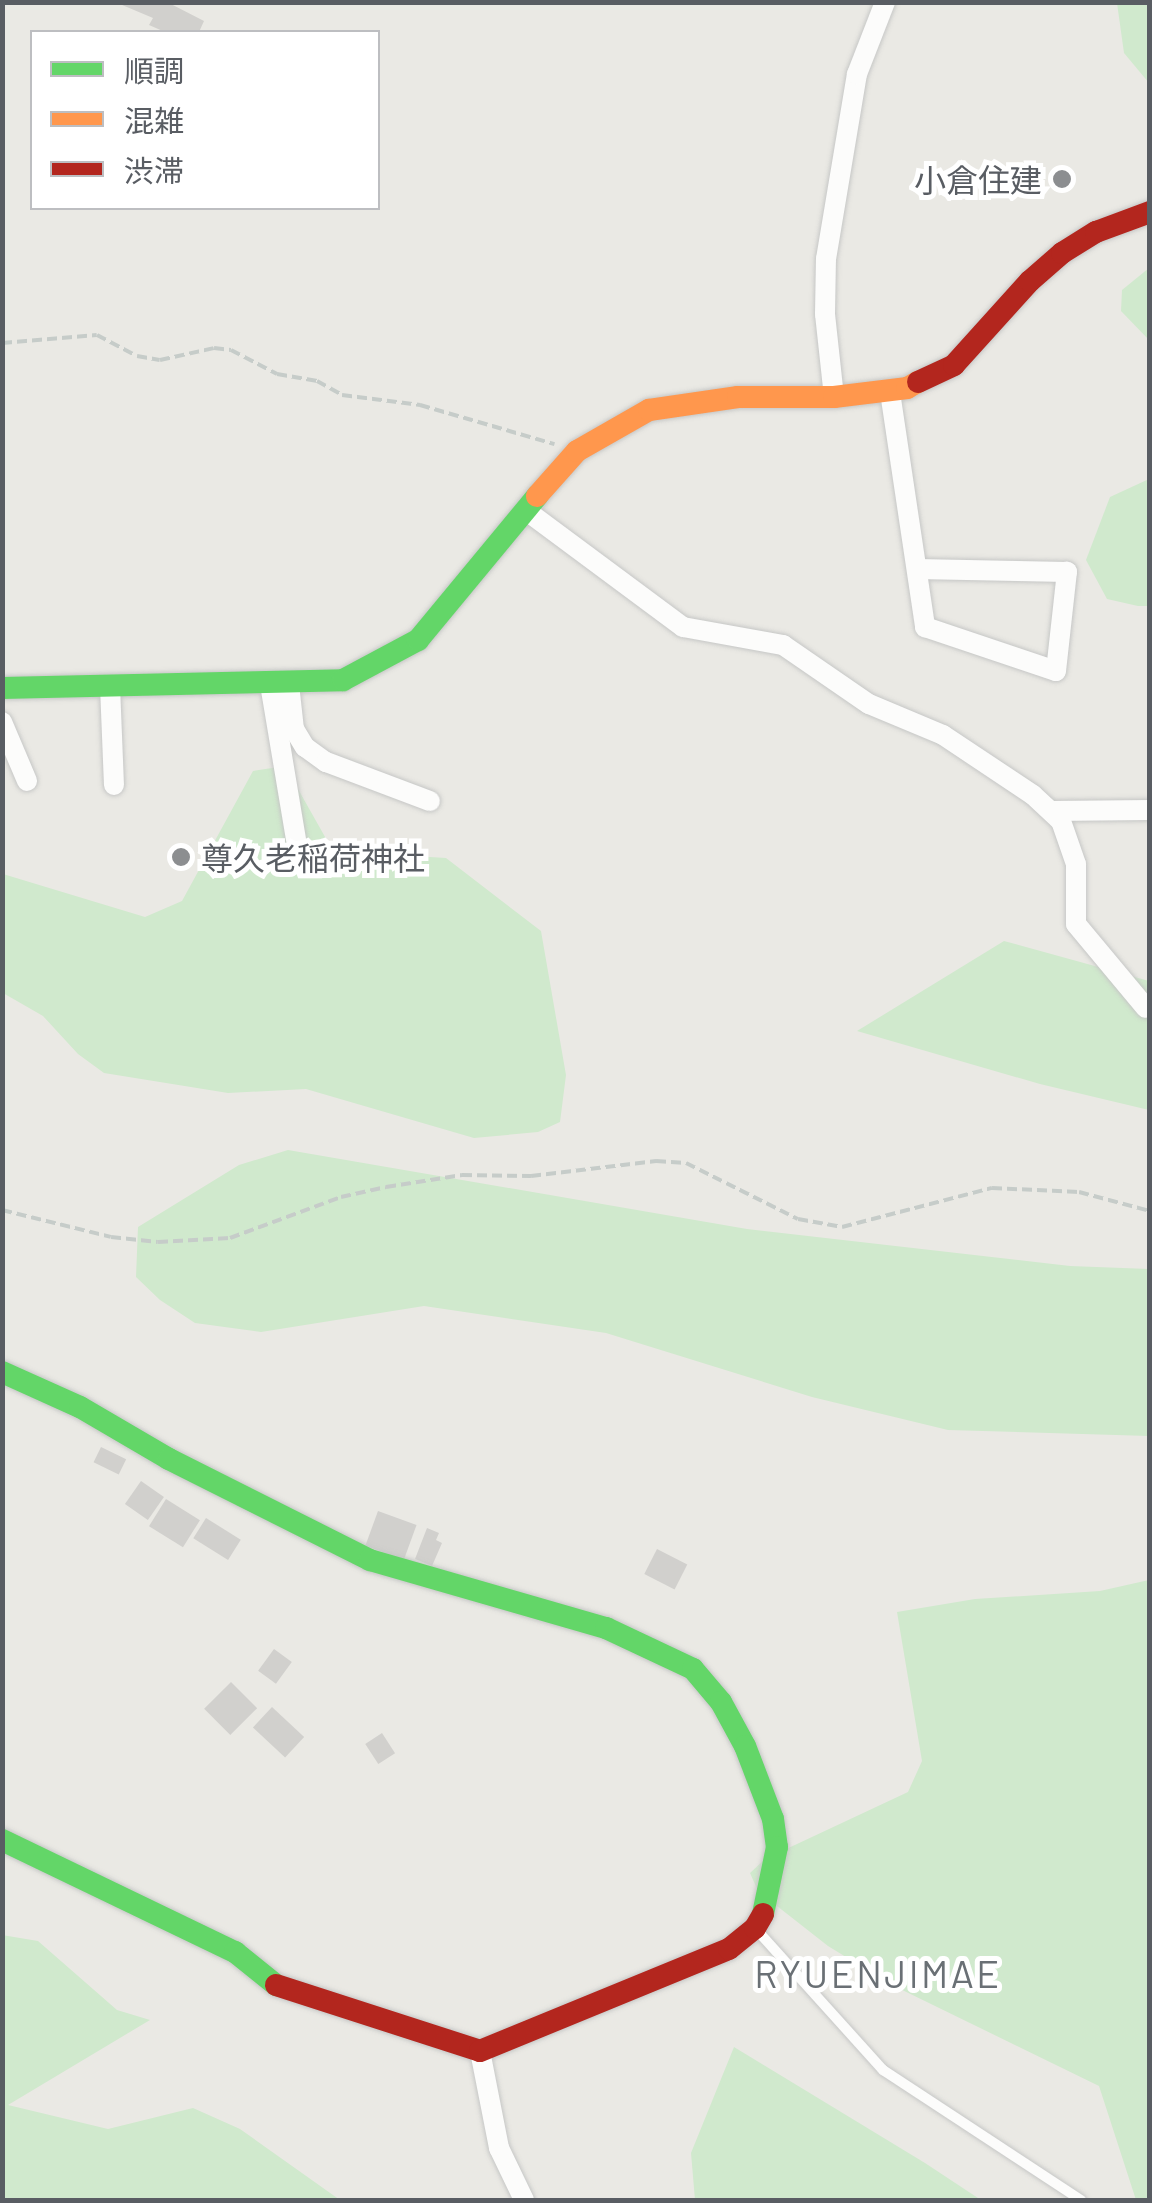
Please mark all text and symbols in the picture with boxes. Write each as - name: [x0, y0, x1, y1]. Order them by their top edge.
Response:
- legend: [30, 30, 380, 210]
- text: 順調: [124, 52, 184, 88]
- text: 混雑: [124, 102, 184, 138]
- text: 渋滞: [124, 152, 184, 188]
- place label: 小倉住建: [914, 160, 1042, 198]
- marker: 小倉住建: [1051, 168, 1073, 190]
- place label: 尊久老稲荷神社: [201, 838, 425, 876]
- marker: 尊久老稲荷神社: [170, 846, 192, 868]
- district label: RYUENJIMAE: [754, 1951, 1002, 1997]

